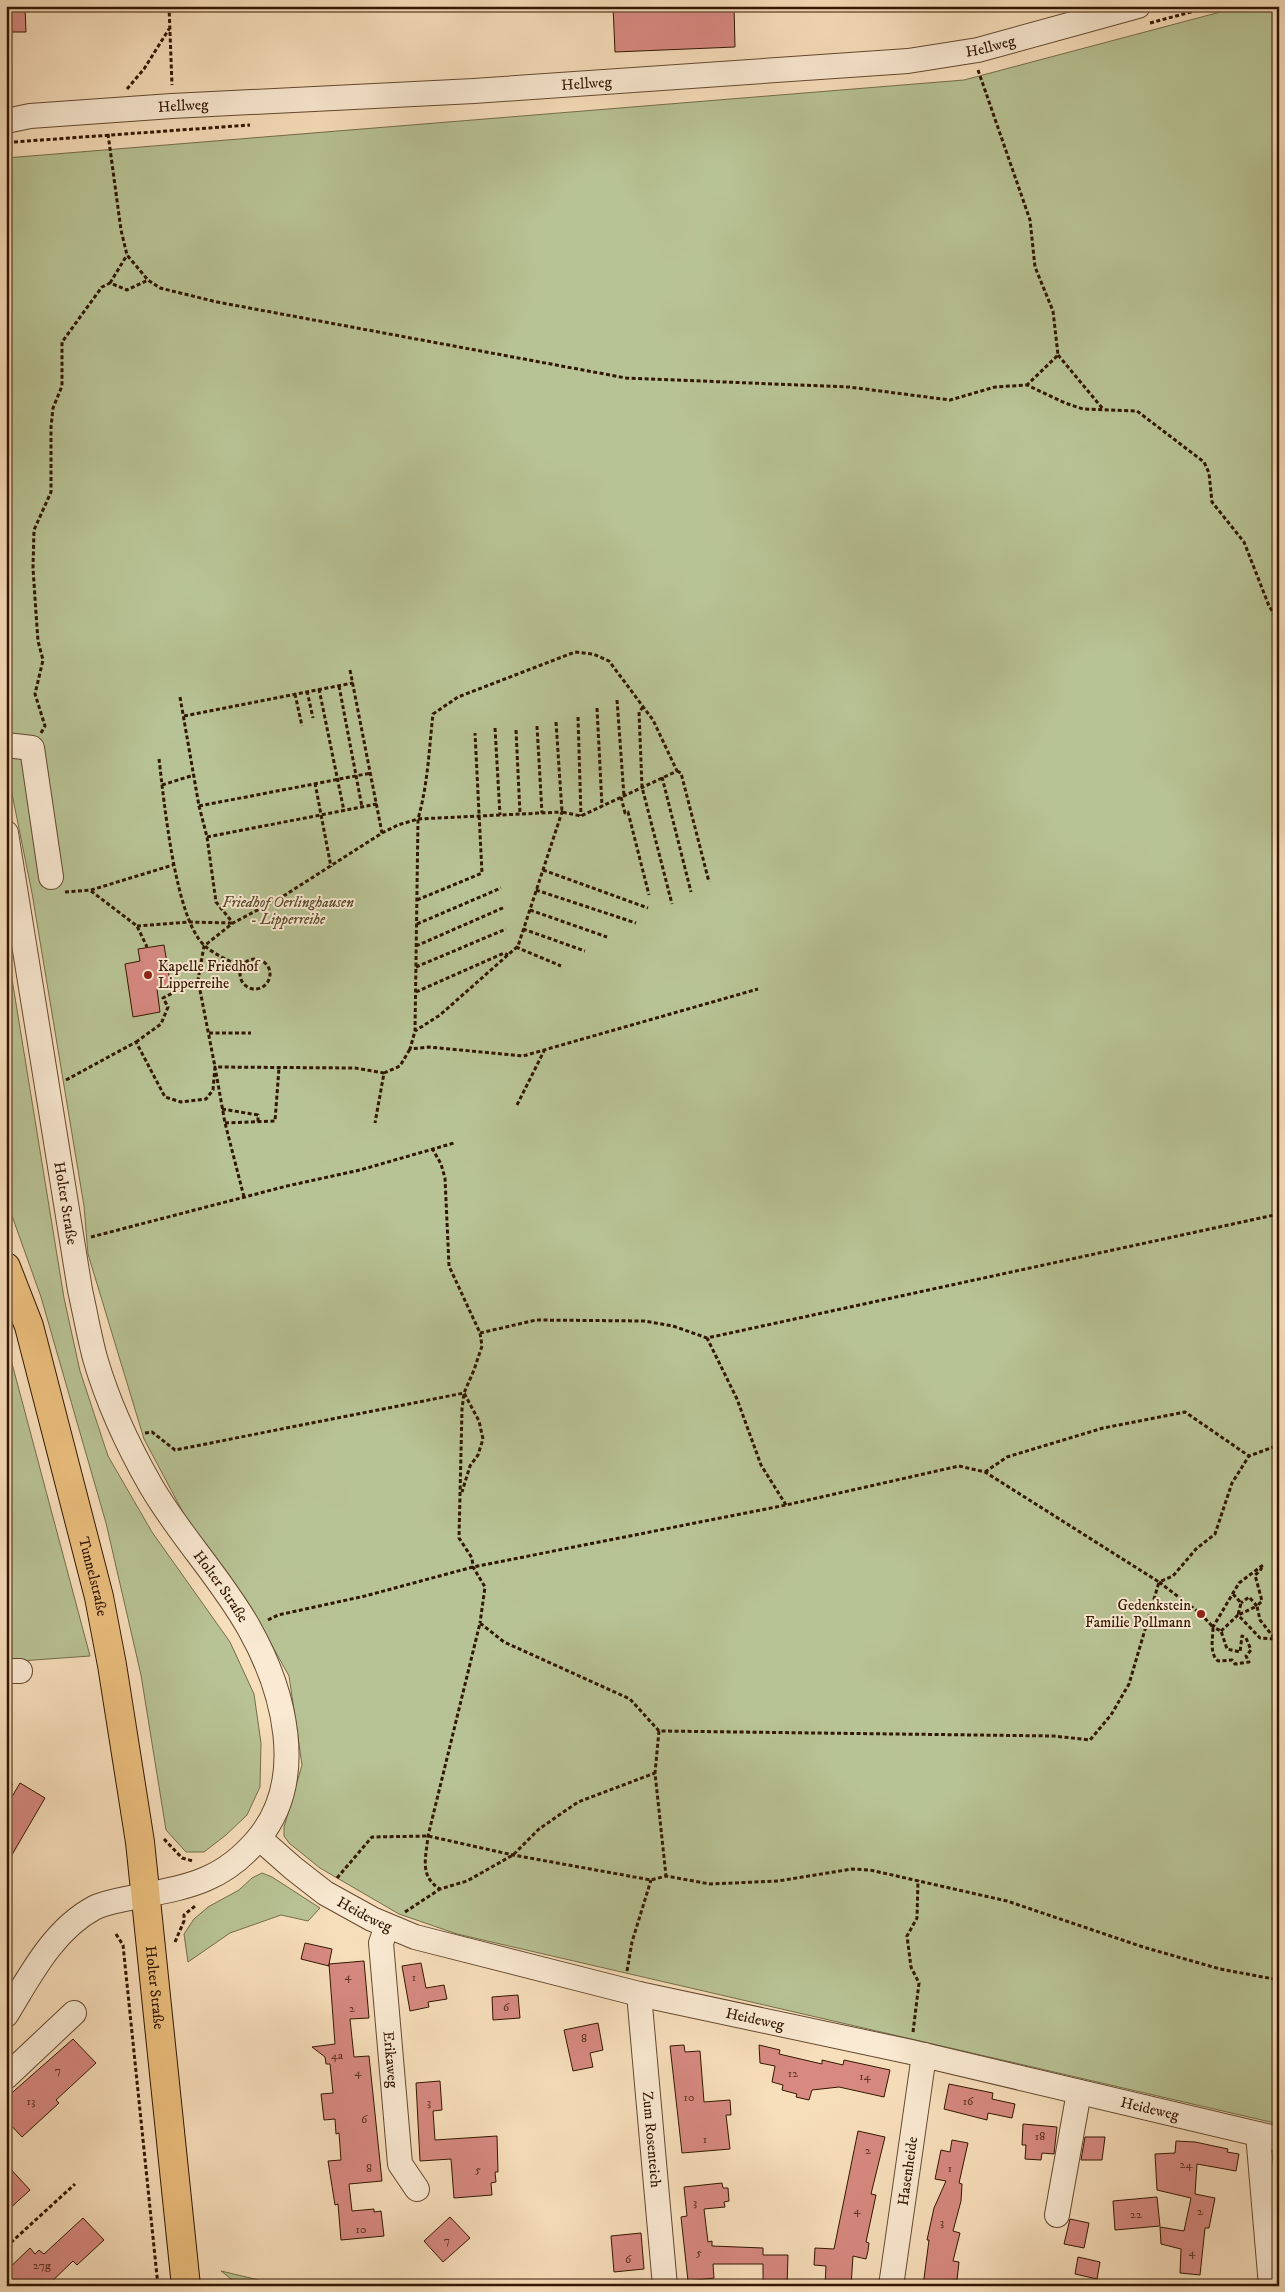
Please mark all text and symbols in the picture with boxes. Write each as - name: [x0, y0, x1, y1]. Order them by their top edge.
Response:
- street label: Hellweg: [964, 31, 1018, 61]
- street label: Hellweg: [561, 72, 613, 94]
- street label: Hellweg: [157, 95, 210, 116]
- park label: Friedhof Oerlinghausen - Lipperreihe: [222, 893, 354, 929]
- place label: Kapelle Friedhof Lipperreihe: [158, 957, 261, 993]
- marker: Kapelle Friedhof Lipperreihe: [142, 969, 154, 981]
- street label: Holter Straße: [50, 1160, 82, 1246]
- street label: Tunnelstraße: [74, 1535, 112, 1618]
- street label: Holter Straße: [189, 1546, 253, 1626]
- place label: Gedenkstein Familie Pollmann: [1085, 1596, 1191, 1632]
- marker: Gedenkstein Familie Pollmann: [1195, 1608, 1207, 1620]
- street label: Heideweg: [334, 1892, 396, 1936]
- street label: Holter Straße: [141, 1945, 169, 2030]
- house number: 4: [345, 1969, 353, 1984]
- house number: 1: [412, 1970, 416, 1985]
- house number: 6: [503, 2000, 510, 2015]
- house number: 2: [349, 2001, 355, 2016]
- street label: Heideweg: [724, 2003, 787, 2034]
- street label: Erikaweg: [379, 2030, 403, 2089]
- house number: 8: [581, 2031, 587, 2046]
- house number: 4a: [331, 2048, 344, 2063]
- house number: 7: [55, 2063, 61, 2078]
- house number: 4: [355, 2065, 363, 2080]
- house number: 12: [788, 2066, 798, 2081]
- house number: 14: [859, 2069, 872, 2084]
- street label: Zum Rosenteich: [638, 2090, 666, 2189]
- house number: 10: [684, 2090, 694, 2105]
- street label: Heideweg: [1119, 2092, 1182, 2125]
- house number: 13: [27, 2094, 35, 2109]
- house number: 16: [963, 2094, 974, 2109]
- house number: 3: [427, 2095, 431, 2110]
- house number: 6: [361, 2112, 368, 2127]
- house number: 18: [1035, 2129, 1045, 2144]
- house number: 1: [703, 2132, 707, 2147]
- street label: Hasenheide: [893, 2135, 922, 2207]
- house number: 2: [865, 2143, 871, 2158]
- house number: 24: [1180, 2157, 1193, 2172]
- house number: 8: [366, 2161, 372, 2176]
- house number: 1: [948, 2161, 952, 2176]
- house number: 5: [475, 2162, 481, 2177]
- house number: 3: [693, 2195, 697, 2210]
- house number: 4: [854, 2203, 862, 2218]
- house number: 2: [1197, 2204, 1203, 2219]
- house number: 22: [1130, 2207, 1142, 2222]
- house number: 3: [940, 2215, 944, 2230]
- house number: 10: [356, 2222, 366, 2237]
- house number: 7: [444, 2233, 450, 2248]
- house number: 5: [696, 2245, 702, 2260]
- house number: 4: [1189, 2245, 1197, 2260]
- house number: 6: [625, 2252, 632, 2267]
- house number: 27g: [33, 2258, 51, 2273]

